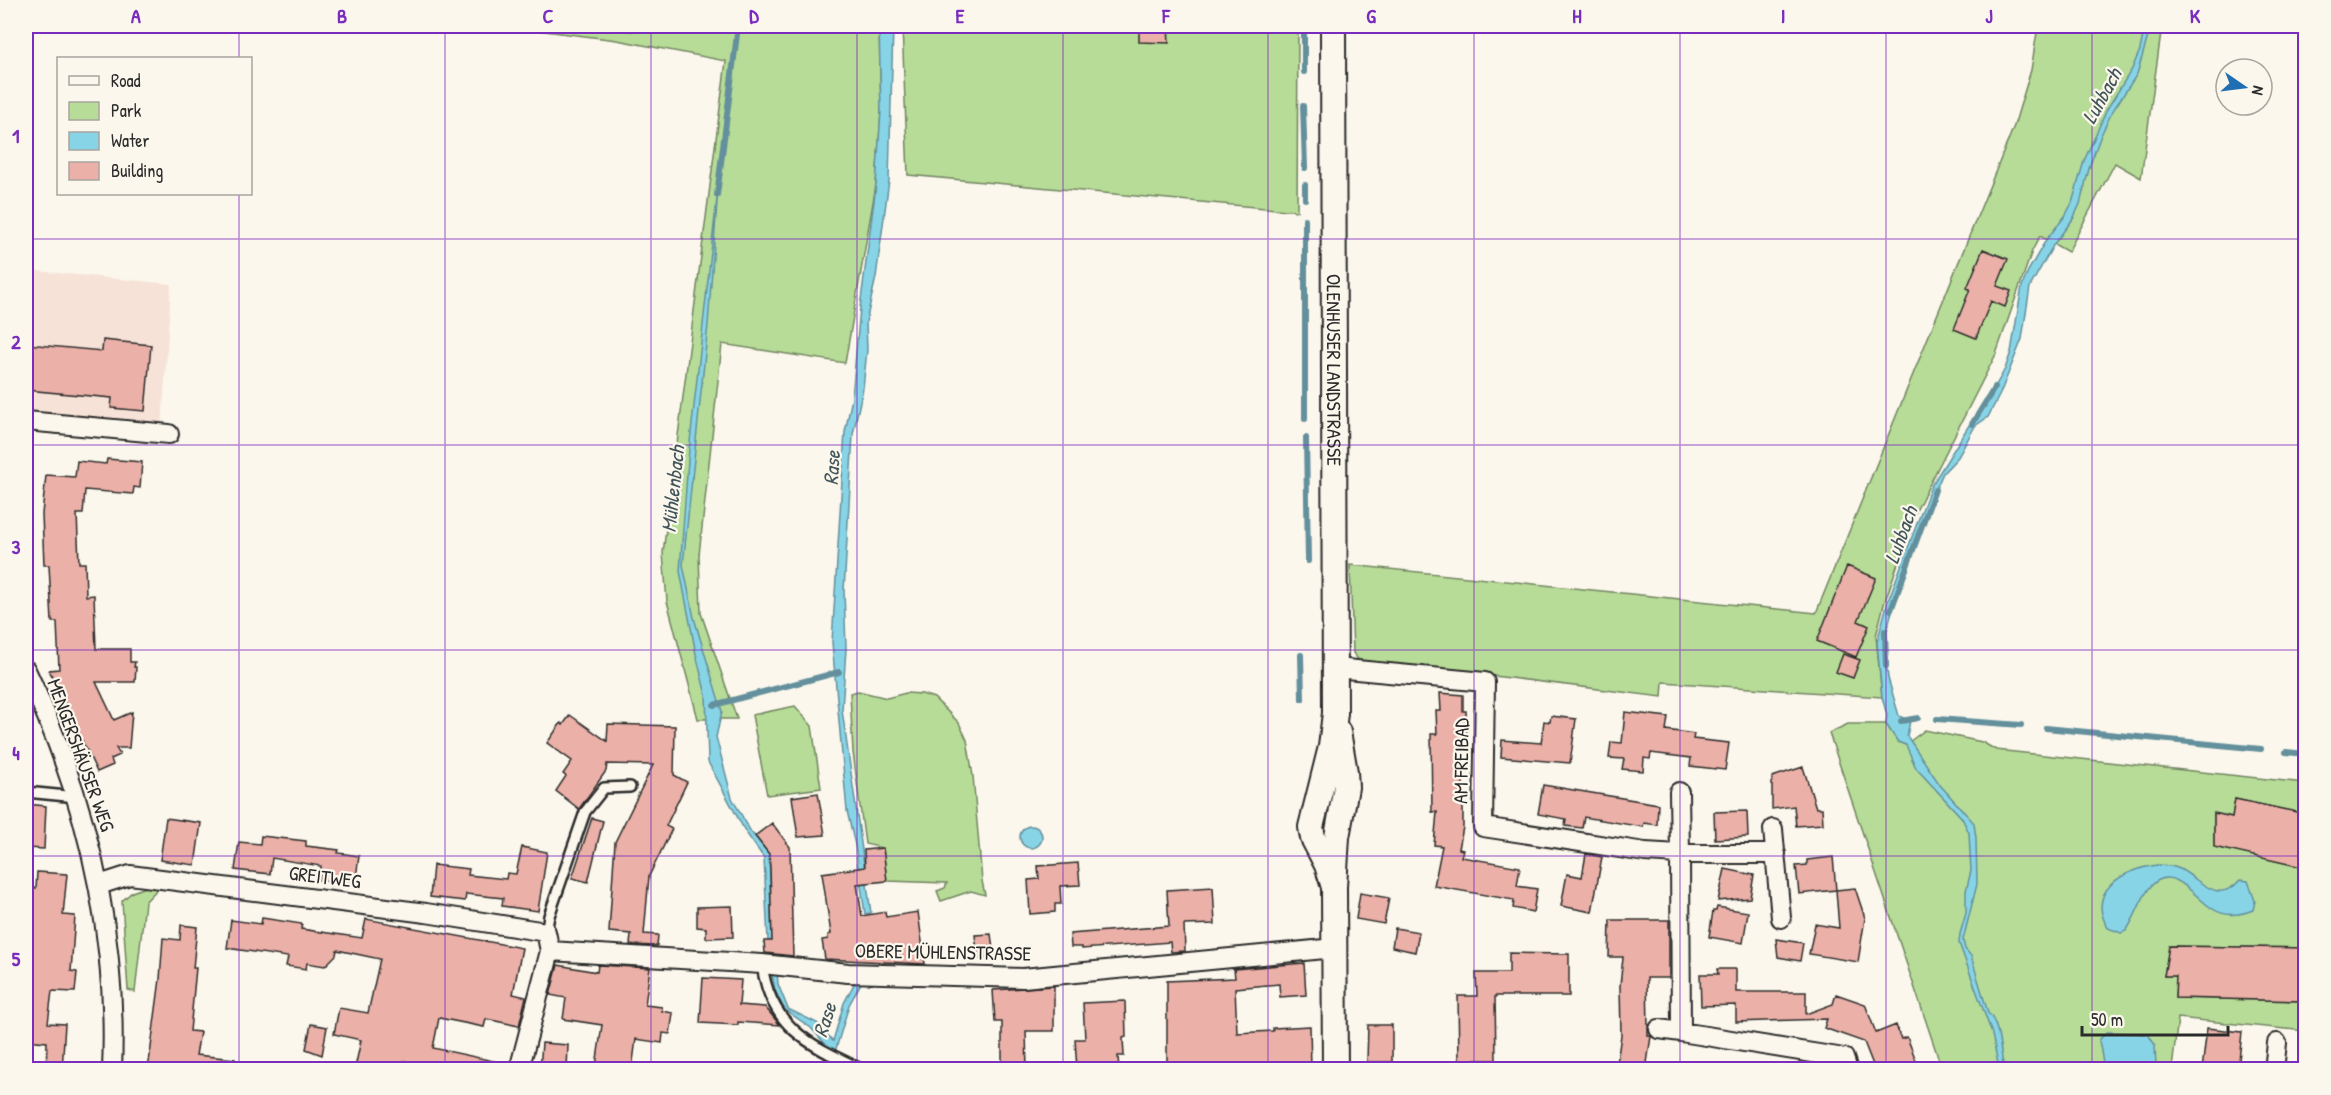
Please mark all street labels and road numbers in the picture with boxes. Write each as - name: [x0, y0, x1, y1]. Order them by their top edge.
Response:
- street label: OLENHUSER LANDSTRASSE: [1321, 274, 1348, 466]
- street label: MENGERSHÄUSER WEG: [41, 675, 122, 835]
- street label: AM FREIBAD: [1446, 717, 1475, 804]
- street label: GREITWEG: [288, 859, 363, 894]
- street label: OBERE MÜHLENSTRASSE: [855, 936, 1032, 967]

